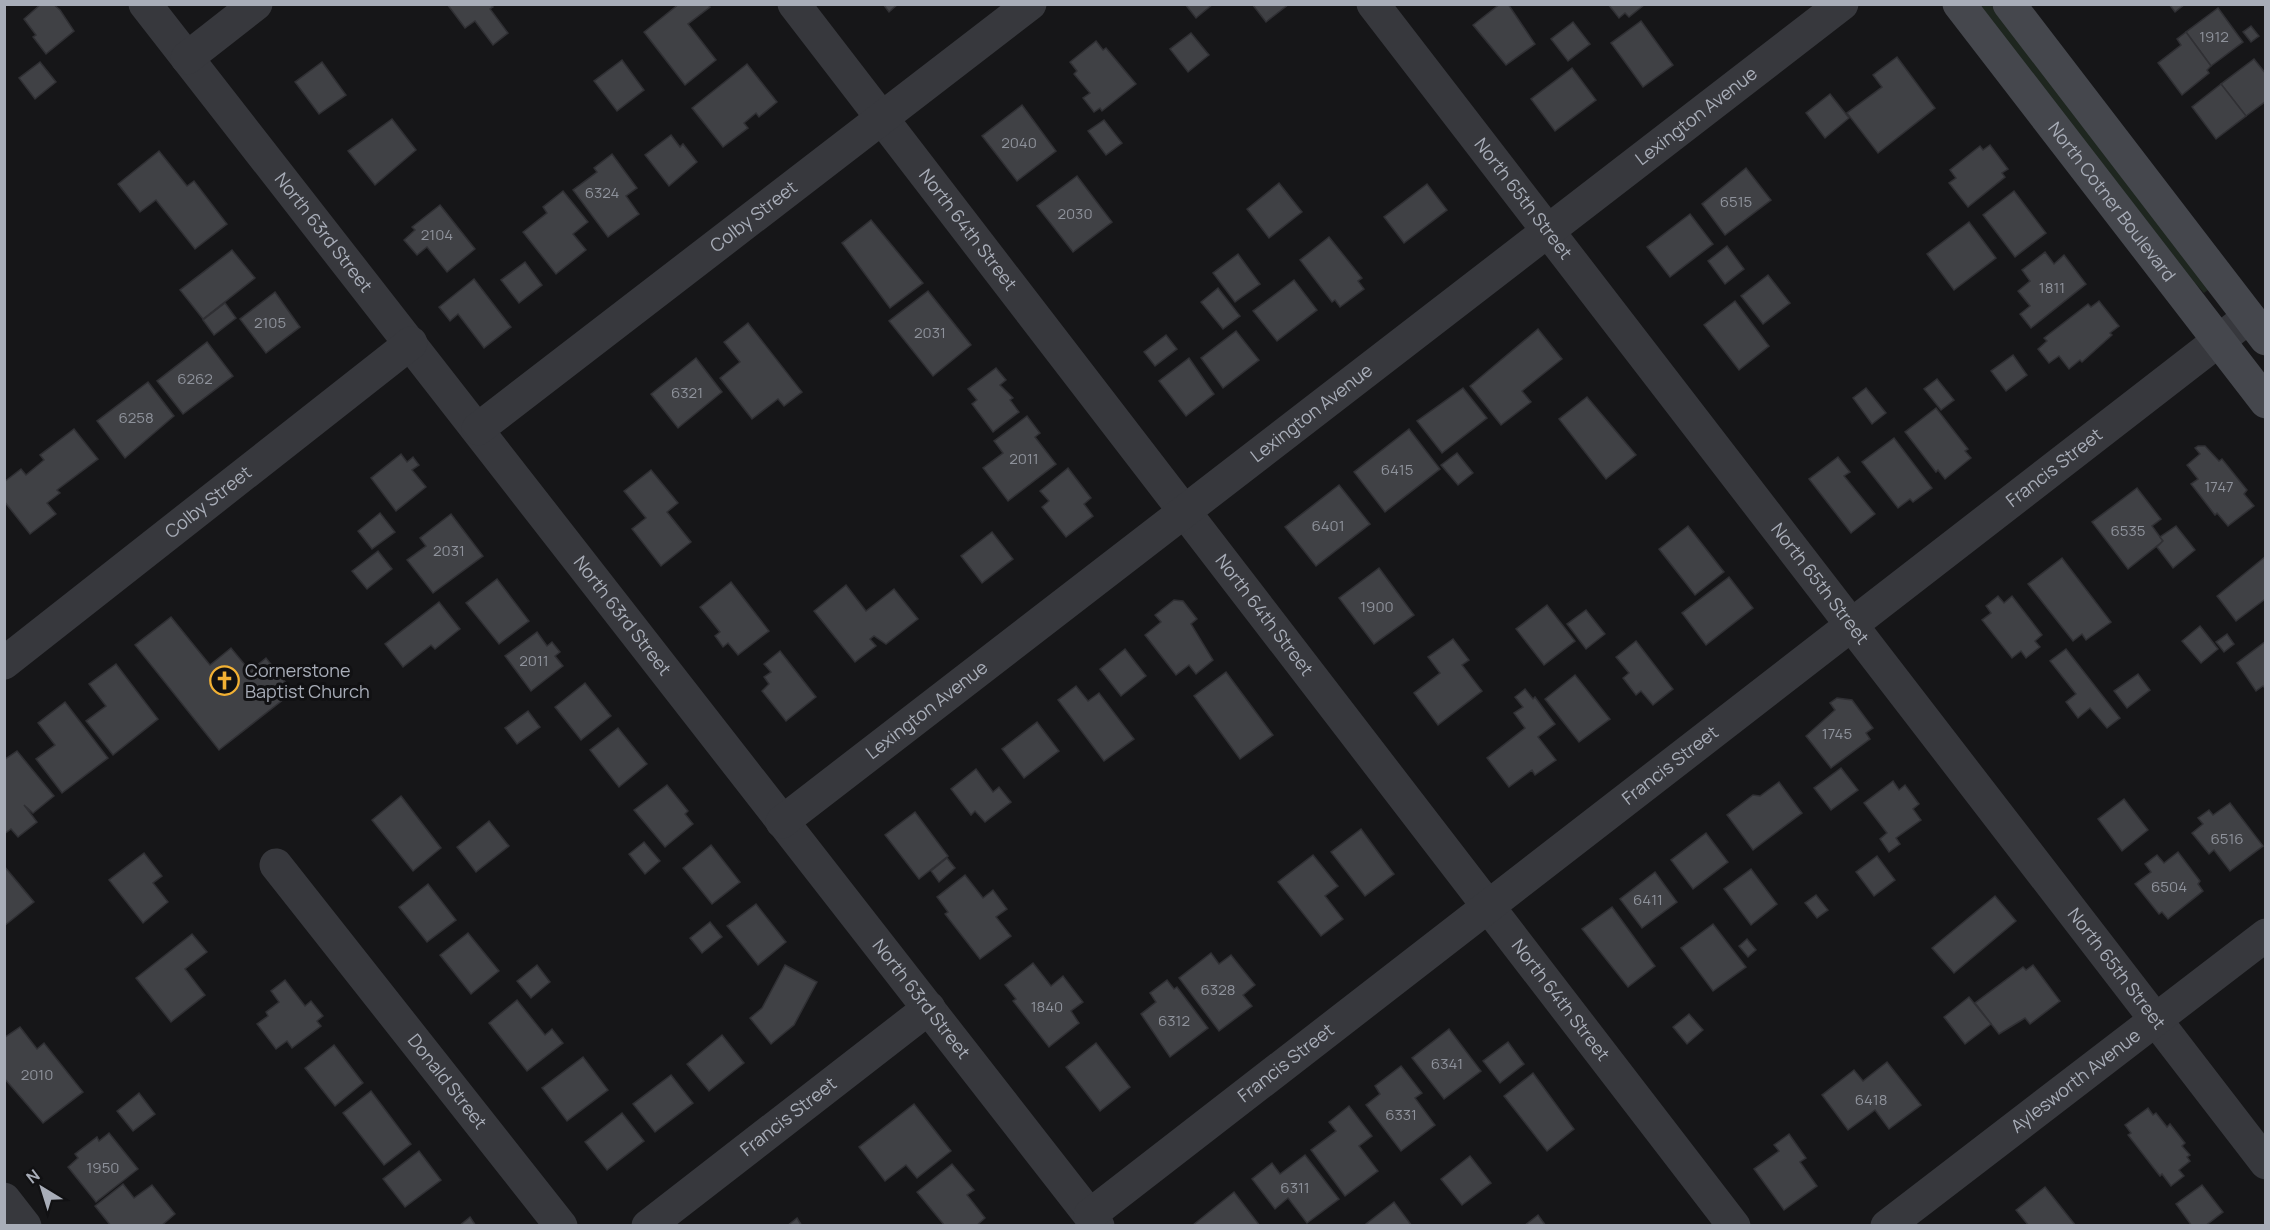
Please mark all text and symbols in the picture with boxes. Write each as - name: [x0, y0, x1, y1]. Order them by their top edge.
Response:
- house number: 1912: [2199, 26, 2229, 47]
- street label: Lexington Avenue: [1630, 61, 1762, 170]
- street label: North Cotner Boulevard: [2043, 117, 2182, 286]
- house number: 2040: [1001, 132, 1037, 153]
- street label: North 65th Street: [1470, 133, 1578, 264]
- street label: North 64th Street: [914, 164, 1023, 295]
- street label: North 63rd Street: [270, 167, 378, 297]
- street label: Colby Street: [705, 175, 802, 257]
- house number: 6324: [585, 182, 620, 203]
- house number: 6515: [1720, 191, 1752, 212]
- house number: 2030: [1057, 203, 1093, 224]
- house number: 2104: [421, 224, 453, 245]
- house number: 1811: [2039, 277, 2065, 298]
- house number: 2105: [254, 312, 286, 333]
- house number: 2031: [914, 322, 946, 343]
- street label: Lexington Avenue: [1245, 358, 1377, 467]
- house number: 6262: [177, 368, 213, 389]
- house number: 6321: [671, 382, 703, 403]
- house number: 6258: [118, 407, 154, 428]
- street label: Francis Street: [2001, 422, 2107, 512]
- house number: 2011: [1009, 448, 1039, 469]
- house number: 6415: [1381, 459, 1413, 480]
- street label: Colby Street: [159, 460, 256, 543]
- house number: 1747: [2204, 476, 2234, 497]
- house number: 6401: [1311, 515, 1345, 536]
- street label: North 65th Street: [1766, 518, 1875, 649]
- house number: 6535: [2111, 520, 2145, 541]
- house number: 2031: [433, 540, 465, 561]
- street label: North 64th Street: [1210, 549, 1319, 680]
- street label: North 63rd Street: [569, 550, 677, 680]
- house number: 1900: [1360, 596, 1394, 617]
- house number: 2011: [519, 650, 549, 671]
- street label: Lexington Avenue: [860, 655, 992, 764]
- place label: Cornerstone Baptist Church: [245, 658, 370, 703]
- church icon: Cornerstone Baptist Church: [208, 665, 240, 697]
- street label: Francis Street: [1617, 720, 1723, 810]
- house number: 1745: [1822, 723, 1852, 744]
- house number: 6516: [2210, 828, 2244, 849]
- house number: 6504: [2151, 876, 2187, 897]
- house number: 6411: [1633, 889, 1663, 910]
- street label: North 65th Street: [2063, 903, 2172, 1034]
- street label: North 63rd Street: [868, 934, 976, 1063]
- street label: North 64th Street: [1507, 934, 1616, 1065]
- house number: 6328: [1201, 979, 1235, 1000]
- house number: 1840: [1031, 996, 1063, 1017]
- house number: 6312: [1158, 1010, 1190, 1031]
- street label: Francis Street: [1232, 1017, 1339, 1107]
- street label: Aylesworth Avenue: [2005, 1023, 2145, 1138]
- street label: Donald Street: [403, 1028, 493, 1134]
- house number: 6341: [1431, 1053, 1463, 1074]
- house number: 2010: [21, 1064, 53, 1085]
- street label: Francis Street: [735, 1071, 841, 1161]
- house number: 6418: [1855, 1089, 1887, 1110]
- house number: 6331: [1385, 1104, 1417, 1125]
- house number: 1950: [87, 1157, 119, 1178]
- north arrow: [12, 1158, 72, 1218]
- text: N: [21, 1164, 44, 1188]
- house number: 6311: [1280, 1177, 1310, 1198]

